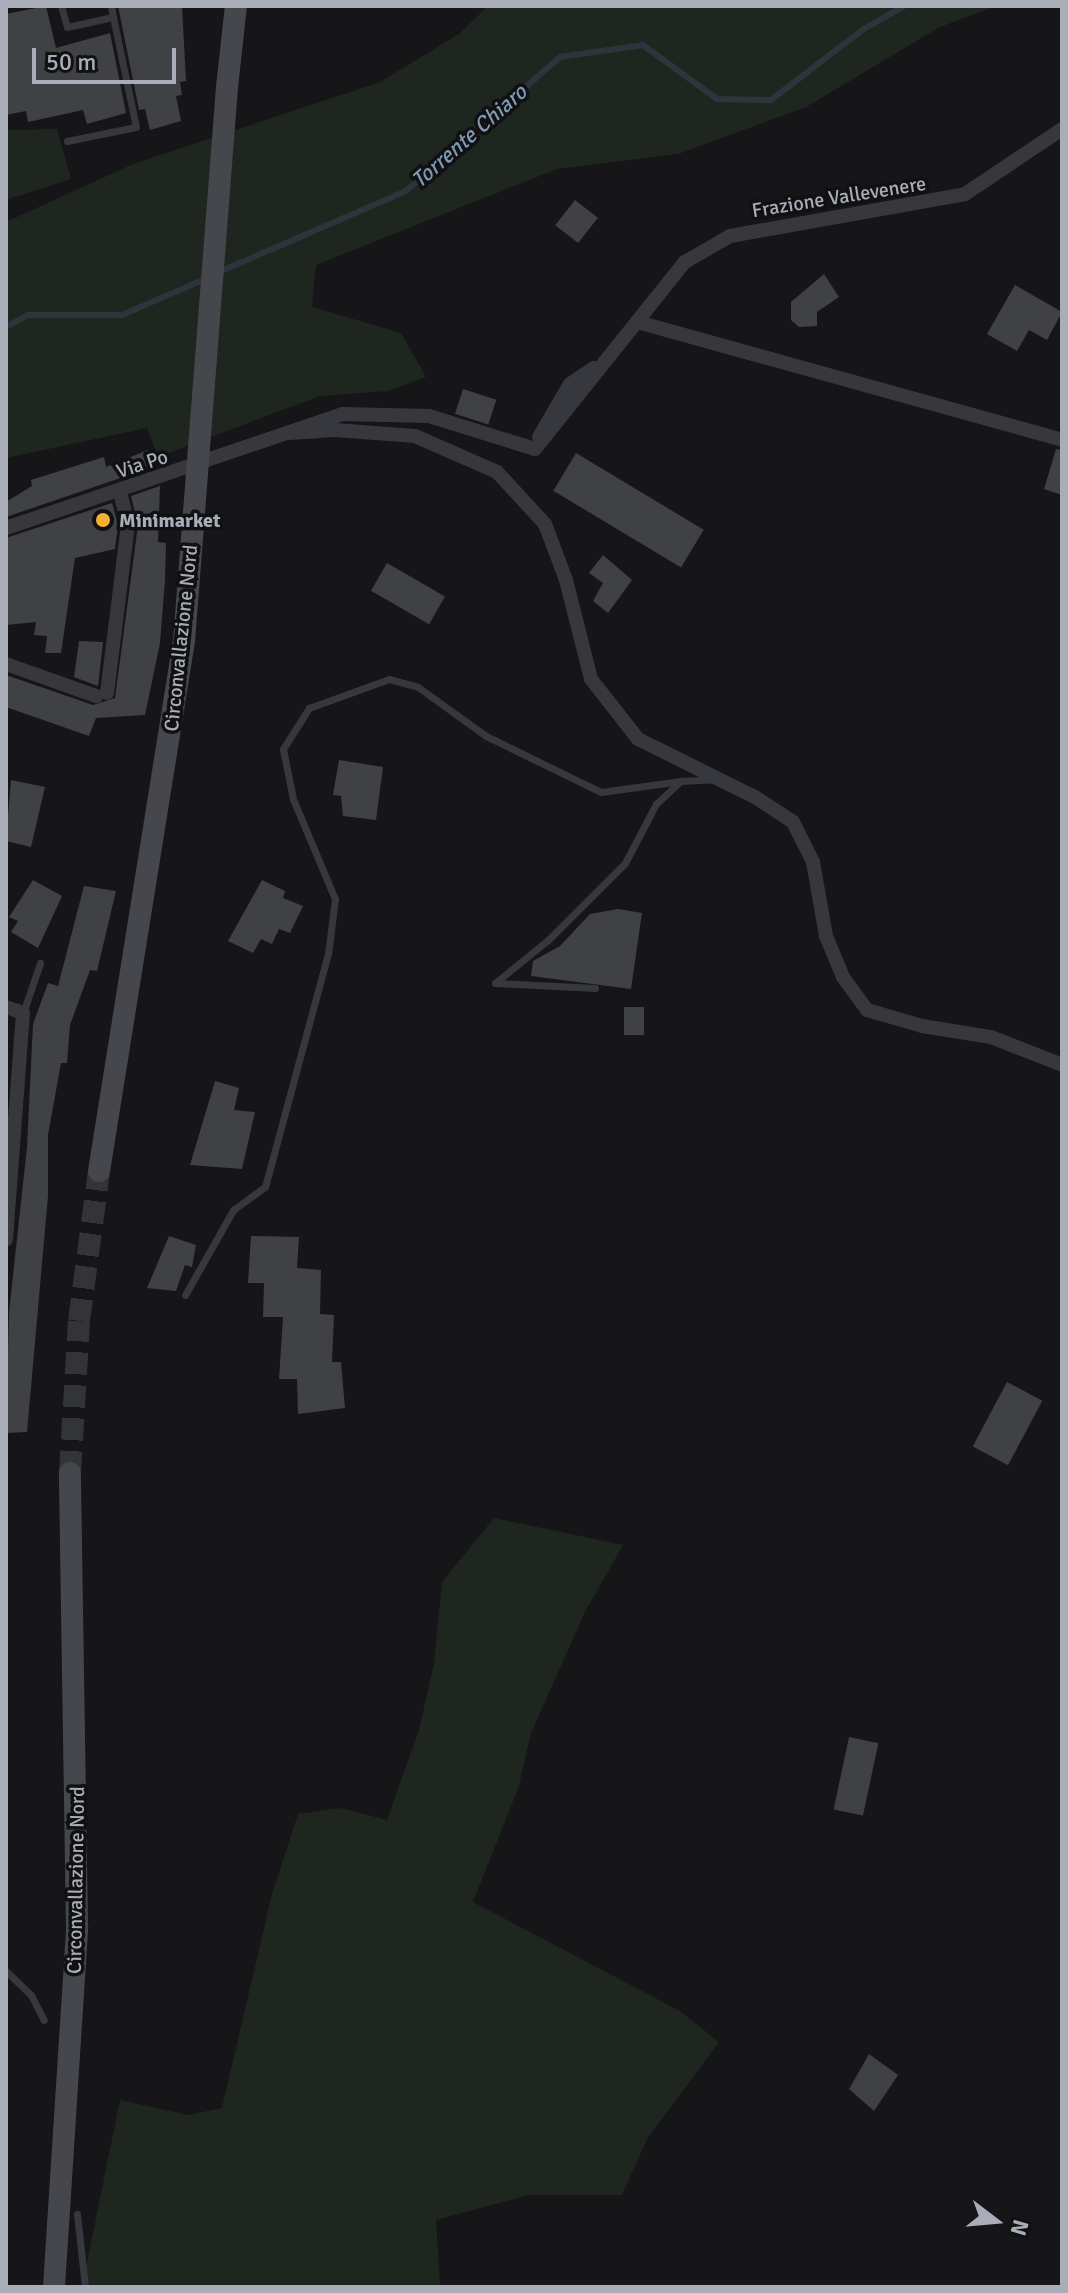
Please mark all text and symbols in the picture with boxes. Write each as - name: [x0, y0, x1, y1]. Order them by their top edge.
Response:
- scale bar: [36, 32, 180, 82]
- text: 50 m: [46, 47, 96, 77]
- water label: Torrente Chiaro: [406, 79, 532, 193]
- street label: Frazione Vallevenere: [750, 171, 928, 223]
- street label: Via Po: [113, 444, 171, 484]
- place label: Minimarket: [119, 508, 220, 532]
- marker: Minimarket: [94, 511, 112, 529]
- street label: Circonvallazione Nord: [159, 543, 203, 733]
- street label: Circonvallazione Nord: [62, 1786, 90, 1974]
- north arrow: [956, 2181, 1036, 2261]
- text: N: [1004, 2217, 1035, 2239]

